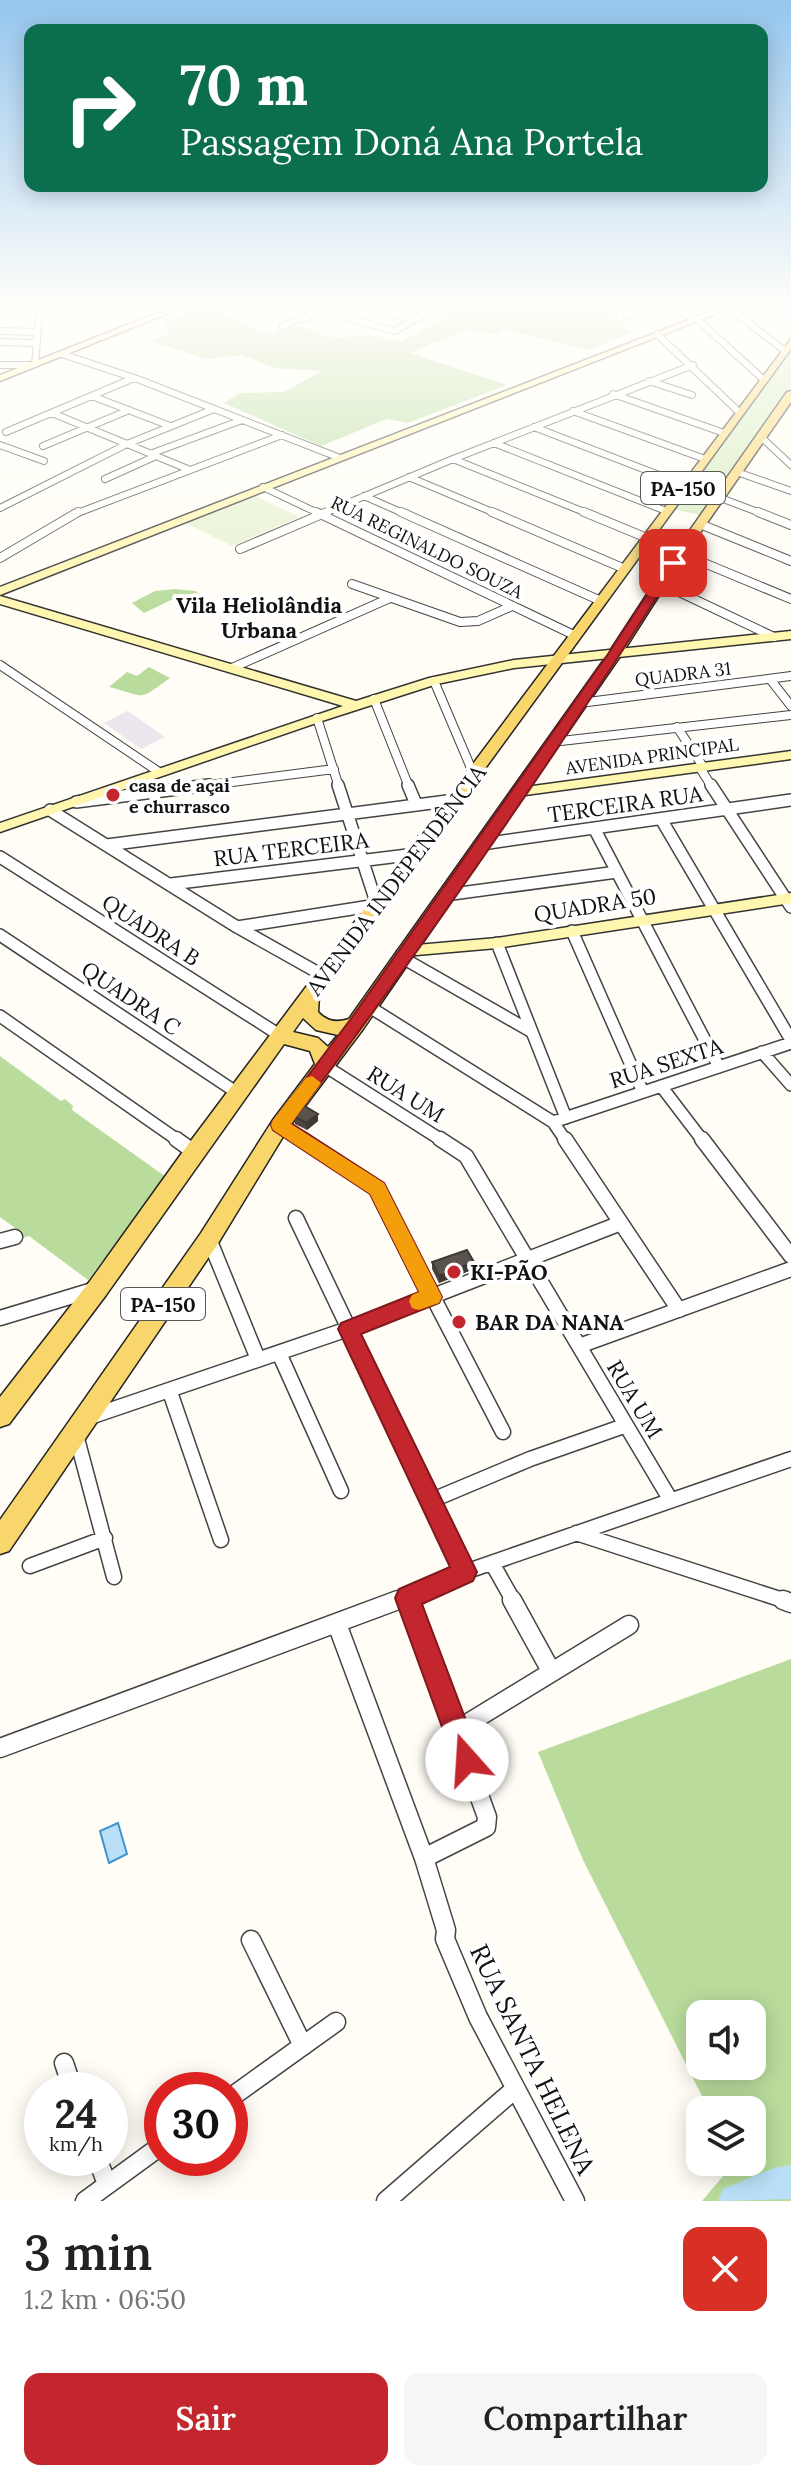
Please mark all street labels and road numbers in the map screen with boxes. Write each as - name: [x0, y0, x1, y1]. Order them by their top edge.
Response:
- road number: PA-150: [641, 472, 725, 504]
- street label: RUA REGINALDO SOUZA: [327, 491, 527, 604]
- street label: QUADRA 31: [634, 657, 732, 691]
- street label: AVENIDA PRINCIPAL: [563, 732, 741, 780]
- street label: AVENIDA INDEPENDÊNCIA: [300, 758, 493, 1002]
- street label: TERCEIRA RUA: [546, 779, 705, 829]
- street label: RUA TERCEIRA: [212, 825, 371, 872]
- street label: QUADRA 50: [532, 882, 658, 928]
- street label: QUADRA B: [97, 888, 205, 972]
- street label: QUADRA C: [76, 955, 186, 1041]
- street label: RUA SEXTA: [606, 1031, 727, 1094]
- street label: RUA UM: [362, 1059, 450, 1129]
- road number: PA-150: [121, 1288, 205, 1320]
- street label: RUA UM: [601, 1355, 669, 1443]
- street label: RUA SANTA HELENA: [463, 1939, 603, 2180]

